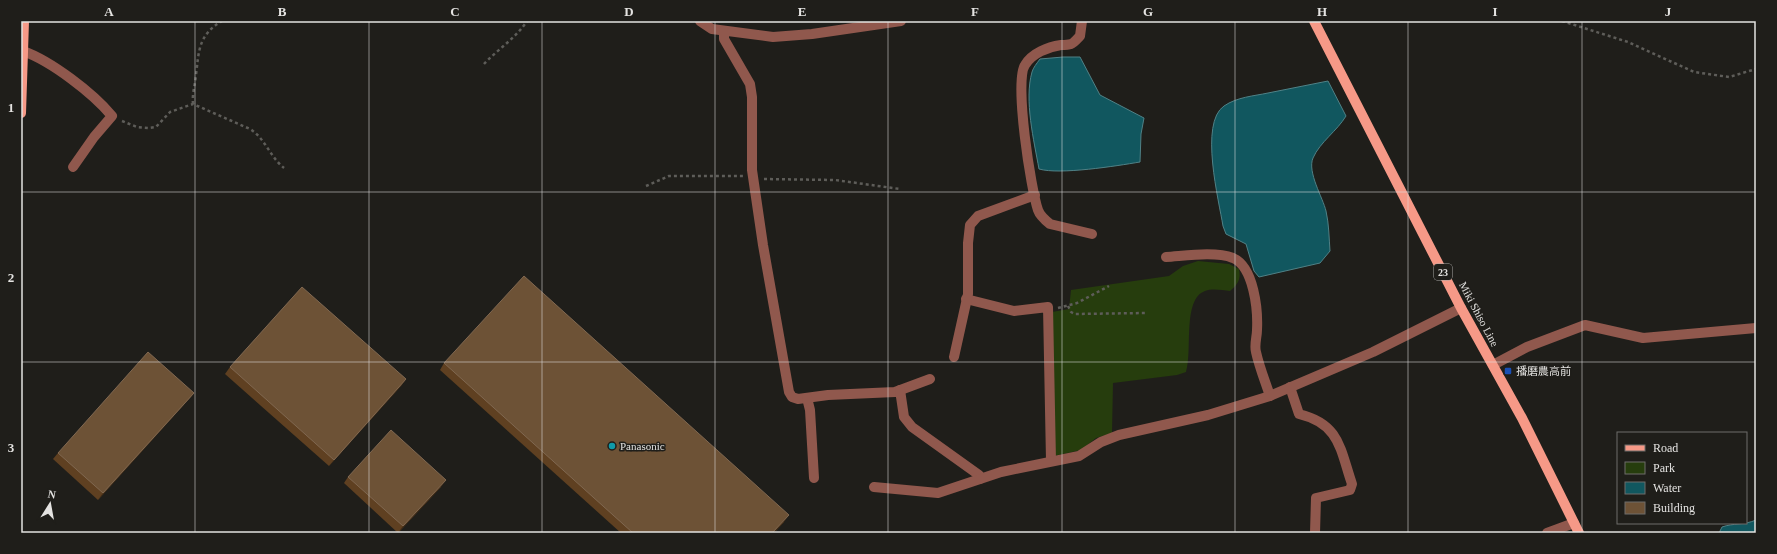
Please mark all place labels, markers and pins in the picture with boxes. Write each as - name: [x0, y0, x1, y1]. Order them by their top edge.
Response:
- place label: 播磨農高前: [1516, 365, 1571, 377]
- marker: 播磨農高前: [1503, 366, 1513, 376]
- place label: Panasonic: [620, 440, 665, 452]
- marker: Panasonic: [607, 441, 617, 451]

